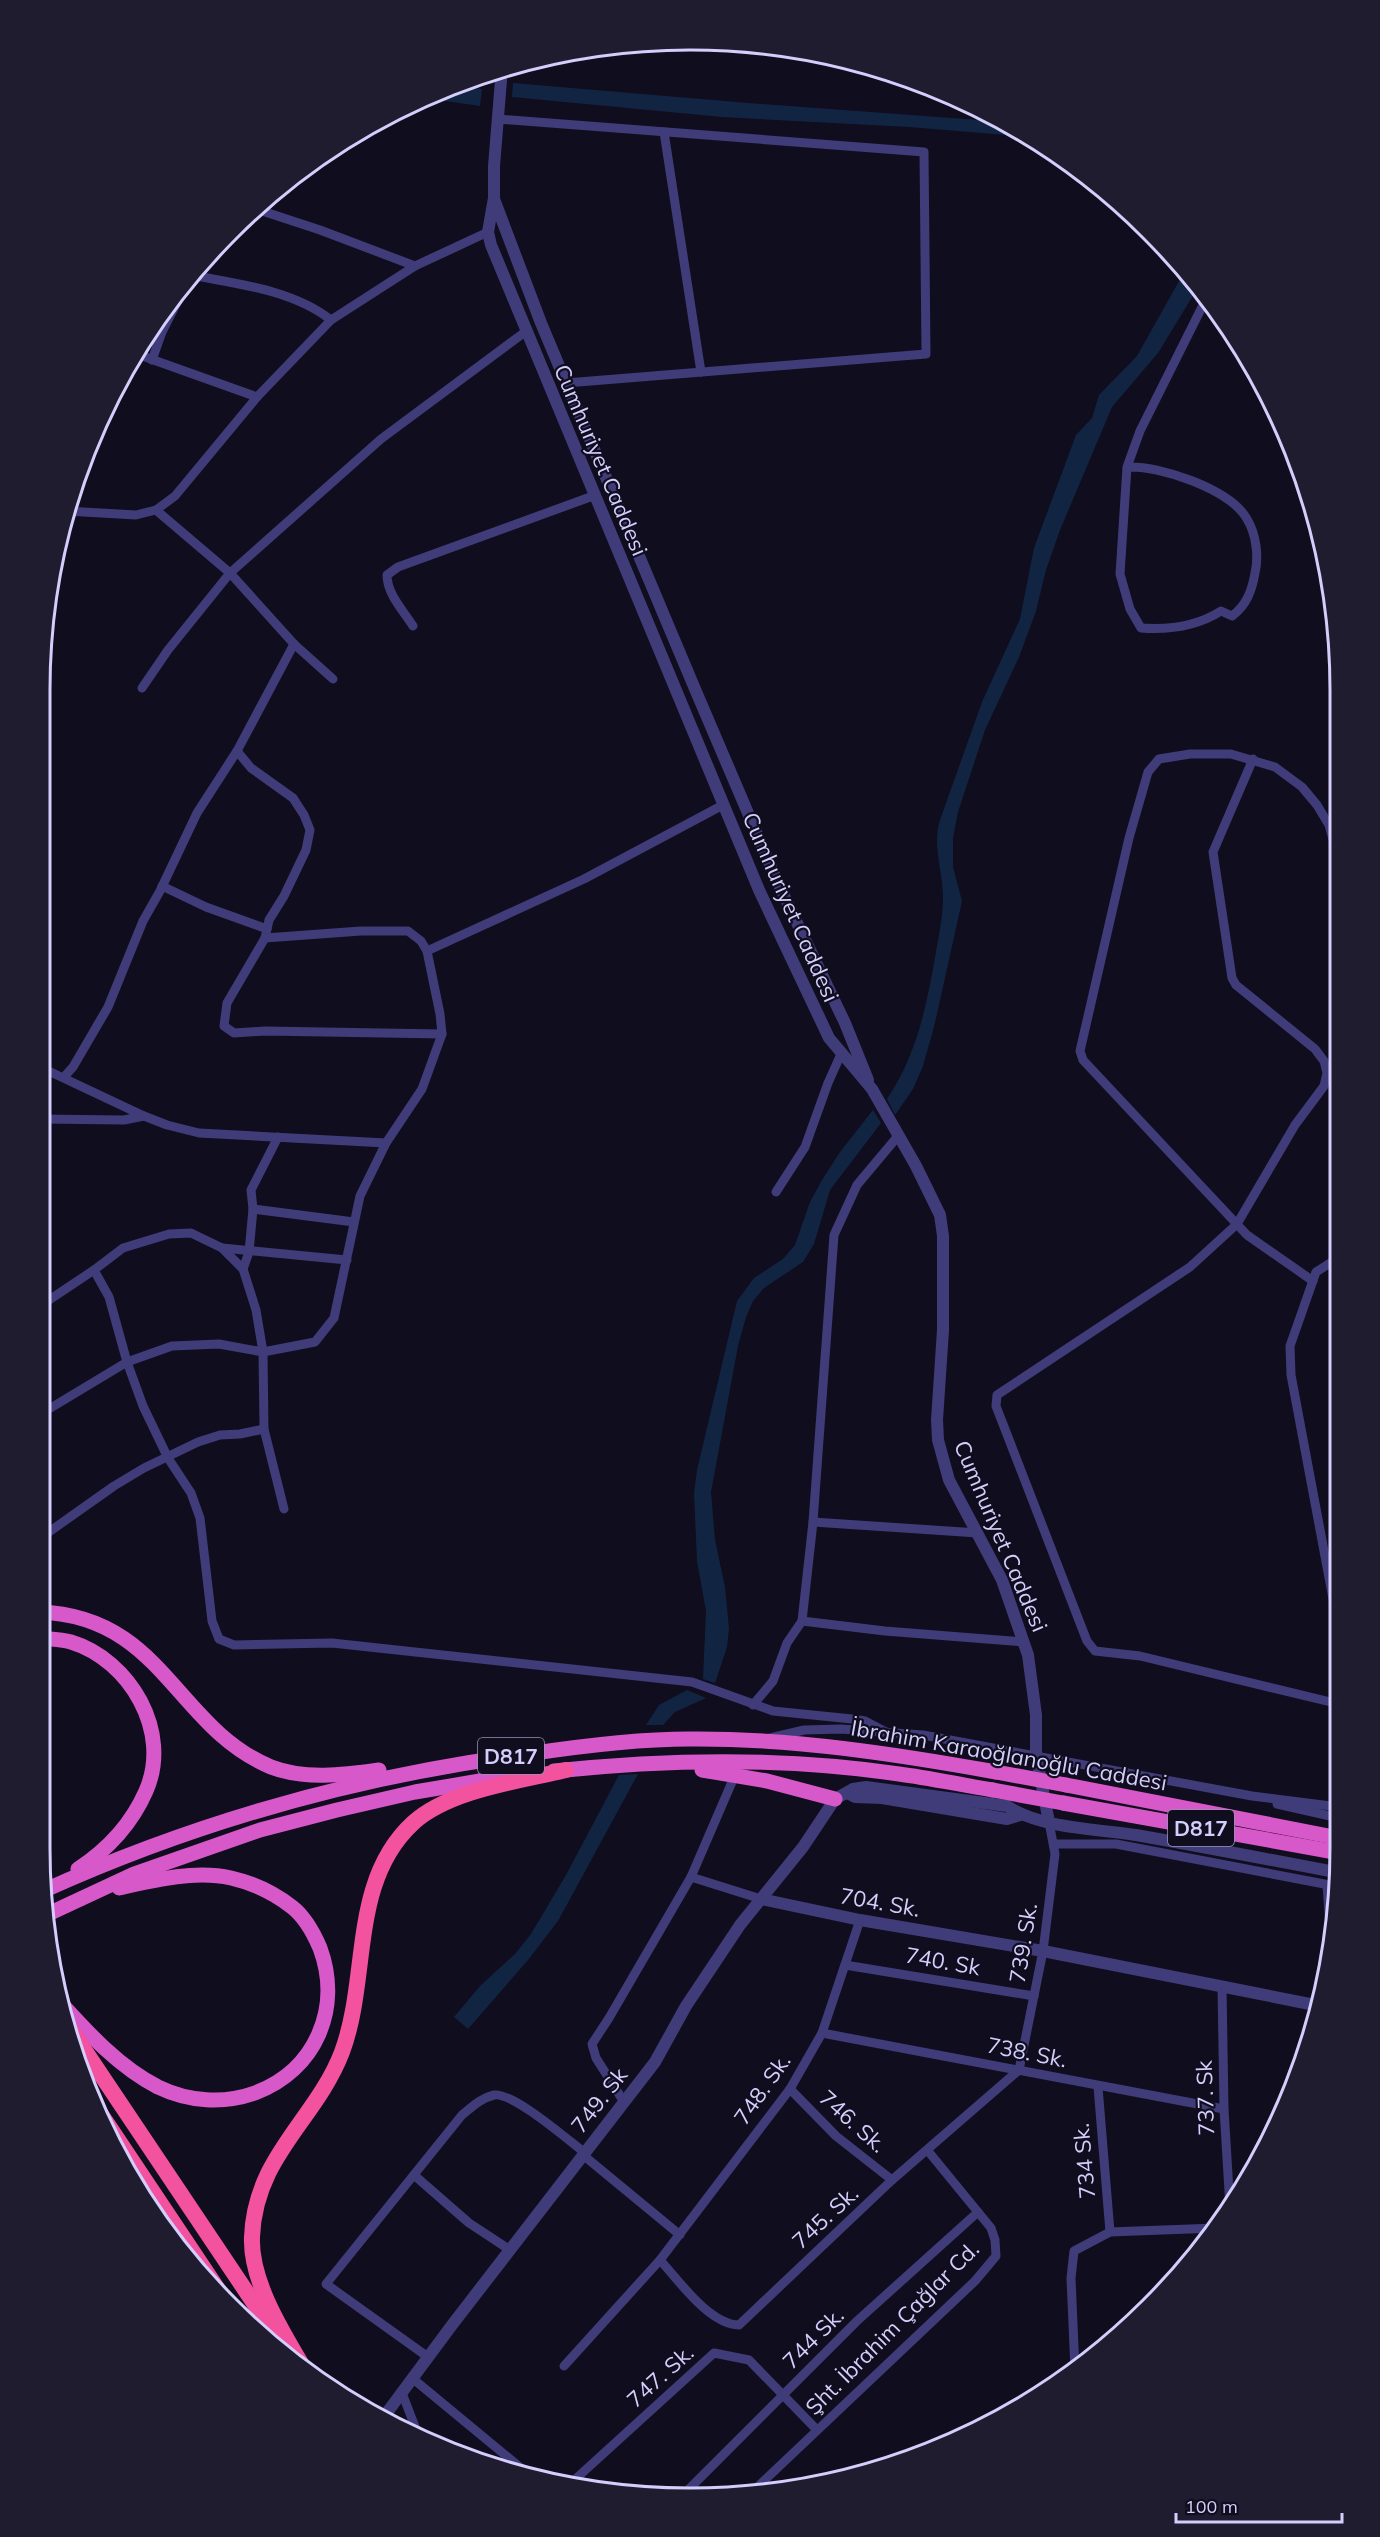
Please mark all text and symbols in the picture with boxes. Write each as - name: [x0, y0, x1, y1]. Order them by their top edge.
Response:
- street label: Cumhuriyet Caddesi: [548, 360, 654, 560]
- street label: Cumhuriyet Caddesi: [737, 808, 845, 1006]
- street label: Cumhuriyet Caddesi: [948, 1436, 1054, 1636]
- street label: İbrahim Karaoğlanoğlu Caddesi: [849, 1713, 1169, 1797]
- road number: D817: [478, 1738, 544, 1774]
- road number: D817: [1168, 1810, 1234, 1846]
- street label: 704. Sk.: [838, 1881, 922, 1923]
- street label: 739. Sk.: [1003, 1901, 1043, 1985]
- street label: 740. Sk: [903, 1941, 983, 1981]
- street label: 738. Sk.: [985, 2031, 1069, 2073]
- street label: 748. Sk.: [727, 2048, 797, 2130]
- street label: 737. Sk: [1190, 2059, 1220, 2136]
- street label: 749. Sk: [565, 2061, 634, 2138]
- street label: 746. Sk.: [814, 2084, 892, 2158]
- street label: 734 Sk.: [1067, 2122, 1101, 2200]
- street label: 745. Sk.: [786, 2179, 864, 2255]
- street label: Şht. İbrahim Çağlar Cd.: [799, 2235, 985, 2421]
- street label: 744 Sk.: [776, 2301, 850, 2375]
- street label: 747. Sk.: [621, 2339, 699, 2413]
- scale bar: [1176, 2486, 1342, 2524]
- text: 100 m: [1185, 2495, 1238, 2518]

